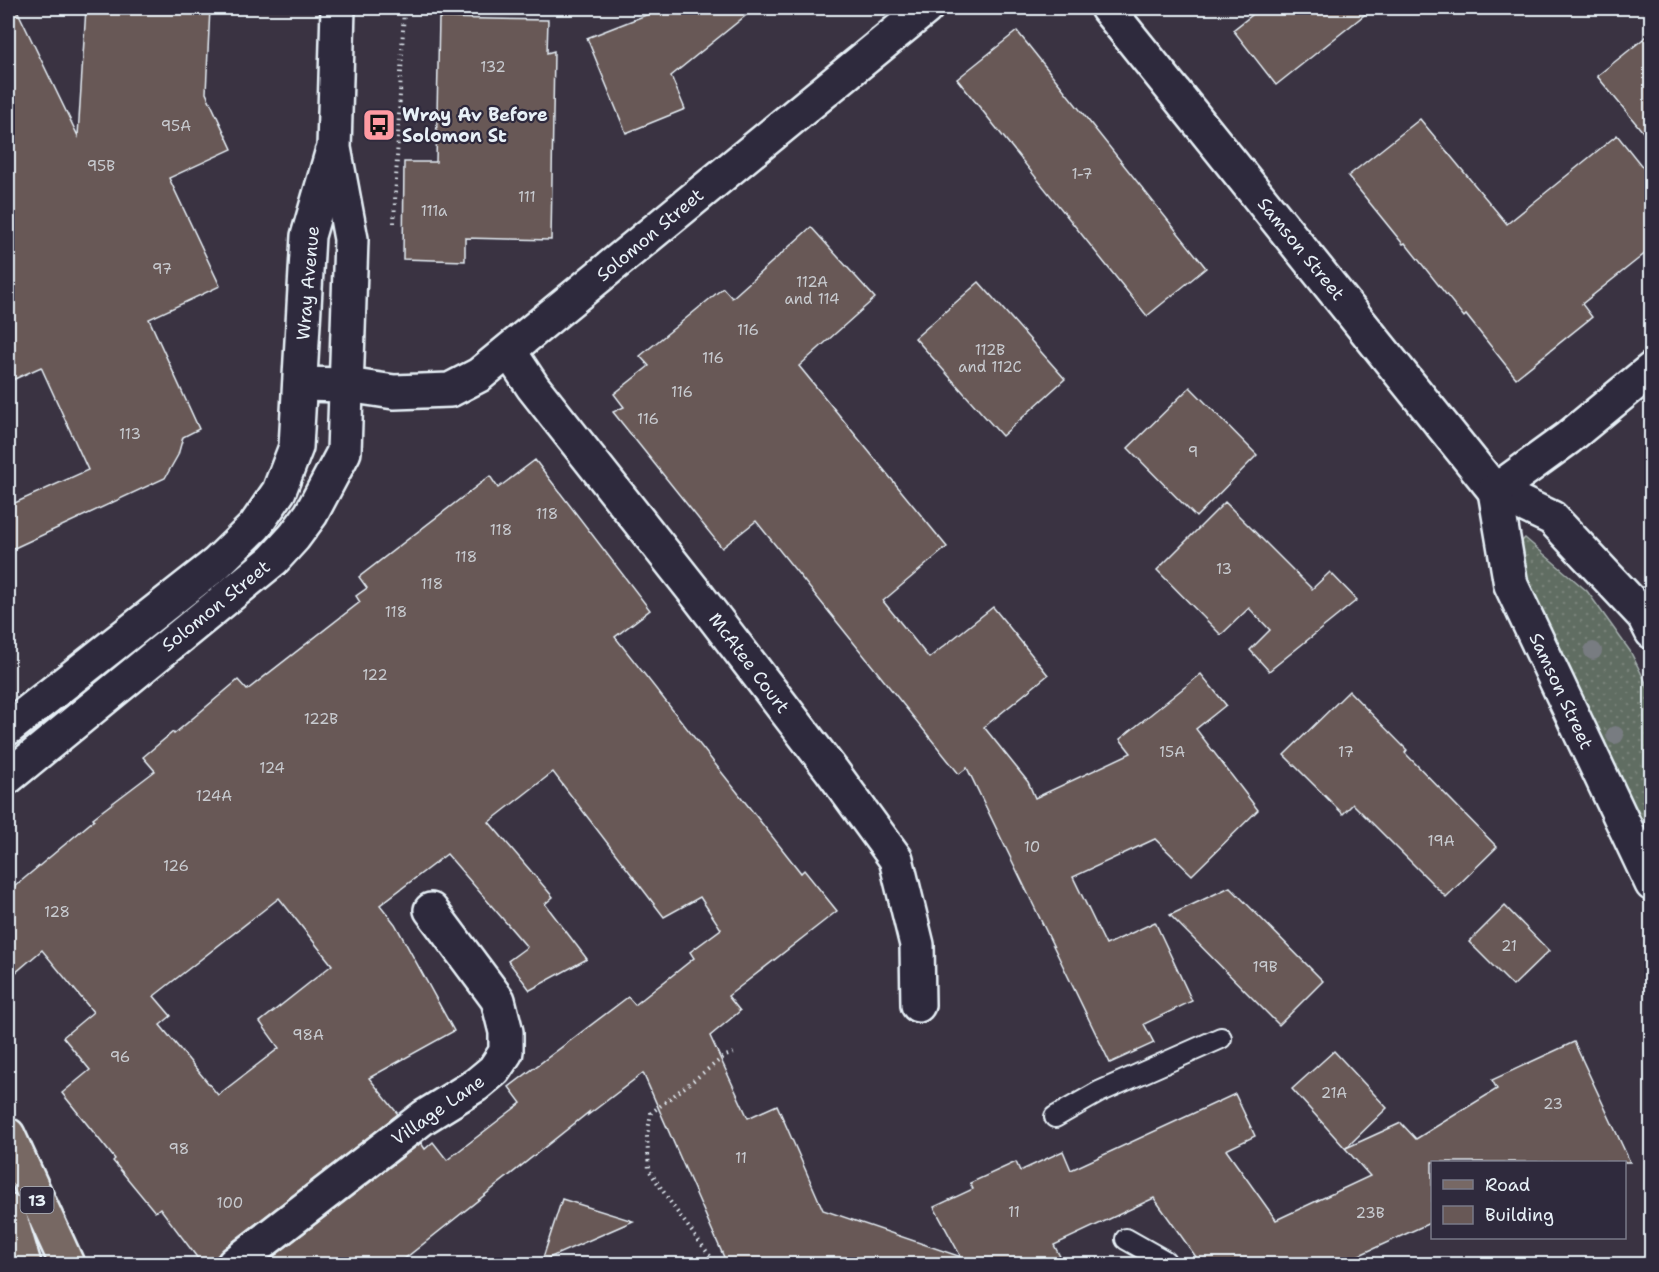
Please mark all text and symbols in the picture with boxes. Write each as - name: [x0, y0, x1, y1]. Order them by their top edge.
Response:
- house number: 132: [480, 57, 506, 77]
- place label: Wray Av Before Solomon St: [402, 103, 548, 148]
- bus stop icon: Wray Av Before Solomon St: [361, 107, 397, 143]
- house number: 95A: [161, 116, 191, 136]
- house number: 95B: [87, 156, 115, 176]
- house number: 1-7: [1071, 164, 1093, 184]
- street label: Solomon Street: [591, 183, 709, 287]
- house number: 111: [518, 187, 536, 207]
- street label: Samson Street: [1252, 193, 1350, 306]
- house number: 111a: [421, 201, 448, 221]
- street label: Wray Avenue: [291, 225, 325, 341]
- house number: 97: [152, 259, 172, 279]
- house number: 112A and 114: [785, 272, 839, 309]
- house number: 116: [737, 320, 759, 340]
- house number: 112B and 112C: [958, 340, 1022, 377]
- house number: 116: [702, 348, 724, 368]
- house number: 116: [671, 382, 693, 402]
- house number: 116: [637, 409, 659, 429]
- house number: 113: [119, 424, 141, 444]
- house number: 9: [1188, 442, 1198, 462]
- house number: 118: [536, 504, 558, 524]
- house number: 118: [490, 520, 512, 540]
- house number: 118: [455, 547, 477, 567]
- street label: Solomon Street: [157, 555, 275, 657]
- house number: 13: [1216, 559, 1232, 579]
- house number: 118: [421, 574, 443, 594]
- house number: 118: [385, 602, 407, 622]
- street label: McAtee Court: [703, 608, 795, 718]
- street label: Samson Street: [1524, 629, 1599, 753]
- house number: 122: [362, 665, 388, 685]
- house number: 122B: [304, 709, 338, 729]
- house number: 15A: [1159, 742, 1185, 762]
- house number: 17: [1338, 742, 1354, 762]
- house number: 124: [259, 758, 285, 778]
- house number: 124A: [196, 786, 232, 806]
- house number: 19A: [1427, 831, 1455, 851]
- house number: 10: [1024, 837, 1040, 857]
- house number: 126: [163, 856, 189, 876]
- house number: 128: [44, 902, 70, 922]
- house number: 21: [1501, 936, 1517, 956]
- house number: 19B: [1252, 957, 1278, 977]
- house number: 98A: [292, 1025, 324, 1045]
- house number: 96: [110, 1047, 130, 1067]
- street label: Village Lane: [387, 1069, 489, 1151]
- house number: 21A: [1321, 1083, 1347, 1103]
- house number: 23: [1543, 1094, 1563, 1114]
- house number: 98: [169, 1139, 189, 1159]
- house number: 11: [735, 1148, 747, 1168]
- legend: [1431, 1161, 1626, 1239]
- text: Road: [1485, 1173, 1530, 1197]
- road number: 13: [20, 1187, 54, 1213]
- house number: 100: [217, 1193, 243, 1213]
- house number: 11: [1008, 1202, 1020, 1222]
- house number: 23B: [1355, 1203, 1385, 1223]
- text: Building: [1485, 1203, 1554, 1227]

